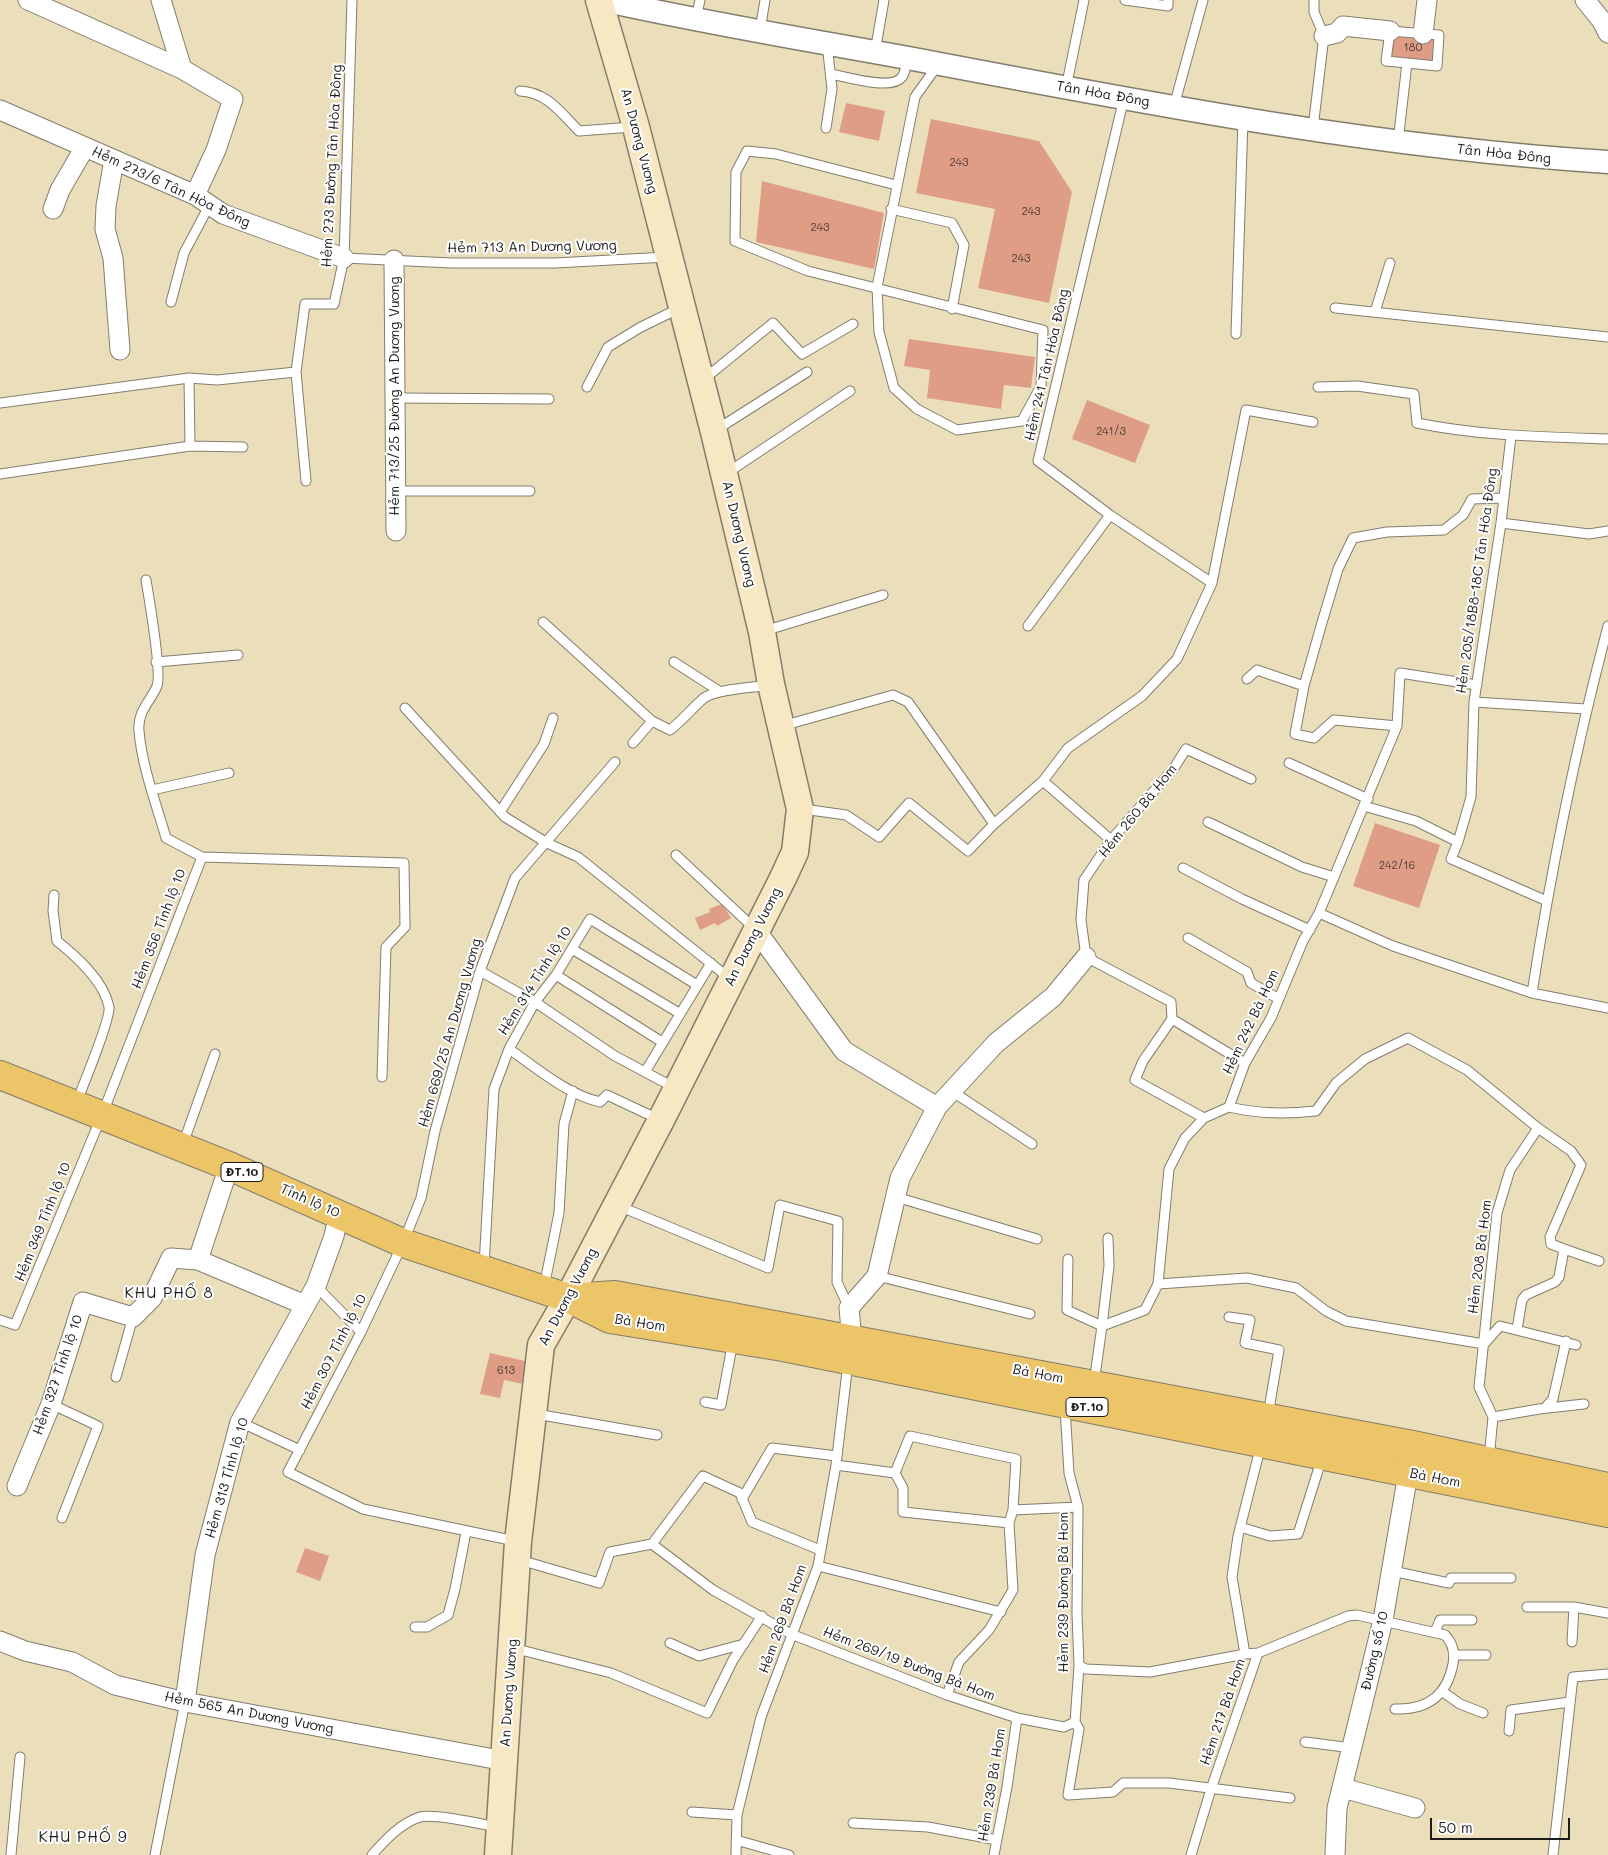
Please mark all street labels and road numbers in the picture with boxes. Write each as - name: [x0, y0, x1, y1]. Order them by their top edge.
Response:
- street label: Hẻm 273 Đường Tân Hòa Đông: [318, 64, 346, 268]
- street label: Tân Hòa Đông: [1055, 78, 1151, 110]
- street label: An Dương Vương: [617, 86, 661, 196]
- street label: Tân Hòa Đông: [1456, 141, 1552, 167]
- street label: Hẻm 273/6 Tân Hòa Đông: [89, 143, 253, 231]
- street label: Hẻm 713 An Dương Vương: [447, 237, 617, 257]
- street label: Hẻm 713/25 Đường An Dương Vương: [387, 276, 403, 516]
- street label: Hẻm 241 Tân Hòa Đông: [1021, 287, 1073, 443]
- street label: Hẻm 205/18B8-18C Tân Hòa Đông: [1453, 467, 1501, 695]
- street label: An Dương Vương: [719, 479, 759, 589]
- street label: Hẻm 260 Bà Hom: [1095, 761, 1181, 861]
- street label: Hẻm 356 Tỉnh lộ 10: [128, 867, 190, 991]
- street label: An Dương Vương: [721, 885, 785, 989]
- street label: Hẻm 314 Tỉnh lộ 10: [495, 924, 575, 1038]
- street label: Hẻm 669/25 An Dương Vương: [415, 937, 485, 1129]
- street label: Hẻm 242 Bà Hom: [1219, 967, 1283, 1077]
- street label: Hẻm 349 Tỉnh lộ 10: [11, 1160, 75, 1284]
- road number: ĐT.10: [221, 1162, 263, 1182]
- street label: Tỉnh lộ 10: [278, 1180, 342, 1222]
- street label: Hẻm 208 Bà Hom: [1465, 1199, 1495, 1315]
- street label: An Dương Vương: [535, 1245, 601, 1349]
- street label: Hẻm 307 Tỉnh lộ 10: [298, 1292, 370, 1412]
- street label: Bà Hom: [613, 1311, 667, 1335]
- street label: Hẻm 327 Tỉnh lộ 10: [30, 1313, 86, 1437]
- street label: Bà Hom: [1011, 1361, 1065, 1387]
- road number: ĐT.10: [1066, 1398, 1108, 1416]
- street label: Hẻm 313 Tỉnh lộ 10: [202, 1416, 252, 1540]
- street label: Bà Hom: [1408, 1465, 1462, 1491]
- street label: Hẻm 239 Đường Bà Hom: [1056, 1512, 1072, 1672]
- street label: Hẻm 269 Bà Hom: [756, 1562, 810, 1676]
- street label: Đường số 10: [1358, 1610, 1392, 1692]
- street label: Hẻm 269/19 Đường Bà Hom: [821, 1623, 997, 1705]
- street label: An Dương Vương: [497, 1638, 521, 1748]
- street label: Hẻm 217 Bà Hom: [1197, 1656, 1249, 1768]
- street label: Hẻm 565 An Dương Vương: [163, 1688, 335, 1738]
- street label: Hẻm 239 Bà Hom: [975, 1727, 1009, 1843]

